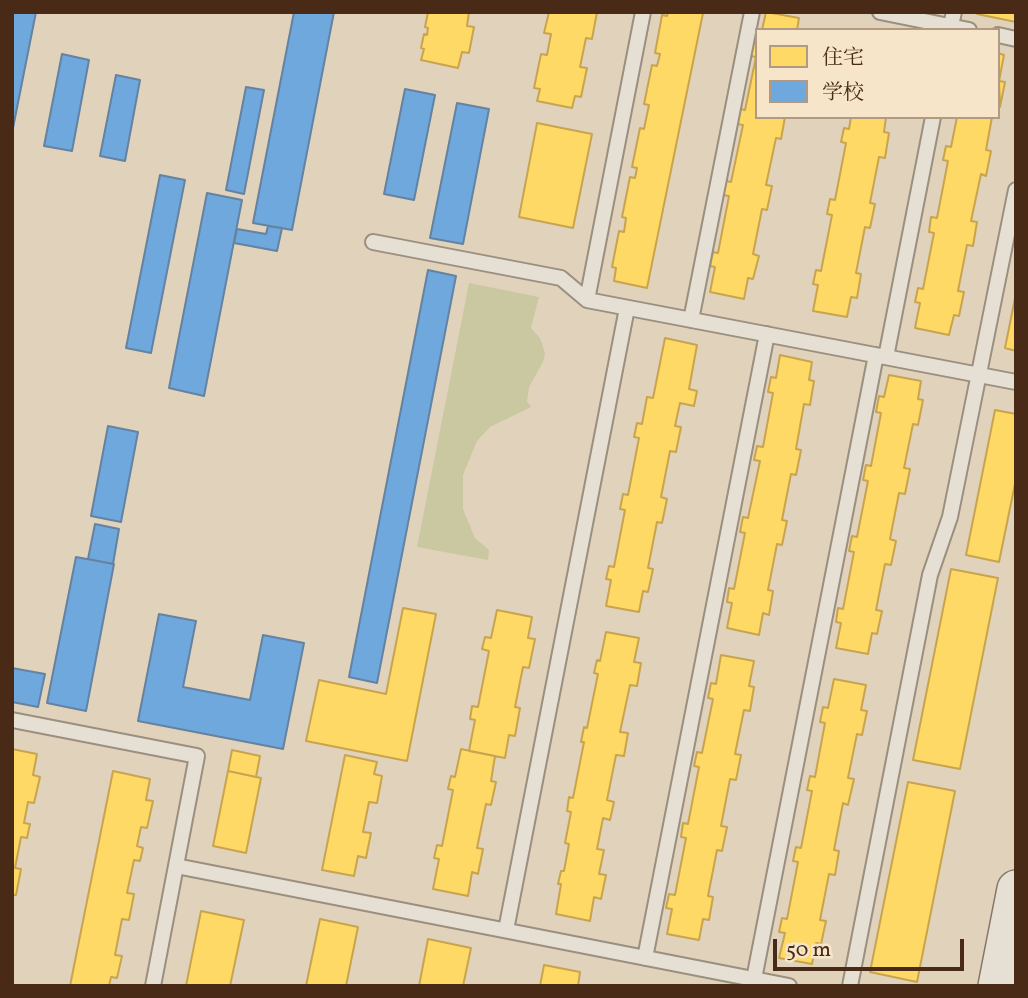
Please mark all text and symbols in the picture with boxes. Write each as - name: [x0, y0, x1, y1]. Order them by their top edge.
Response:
- legend: [755, 28, 1000, 119]
- text: 住宅: [822, 44, 864, 73]
- text: 学校: [822, 79, 864, 108]
- scale bar: [776, 925, 967, 969]
- text: 50 m: [786, 936, 831, 965]

